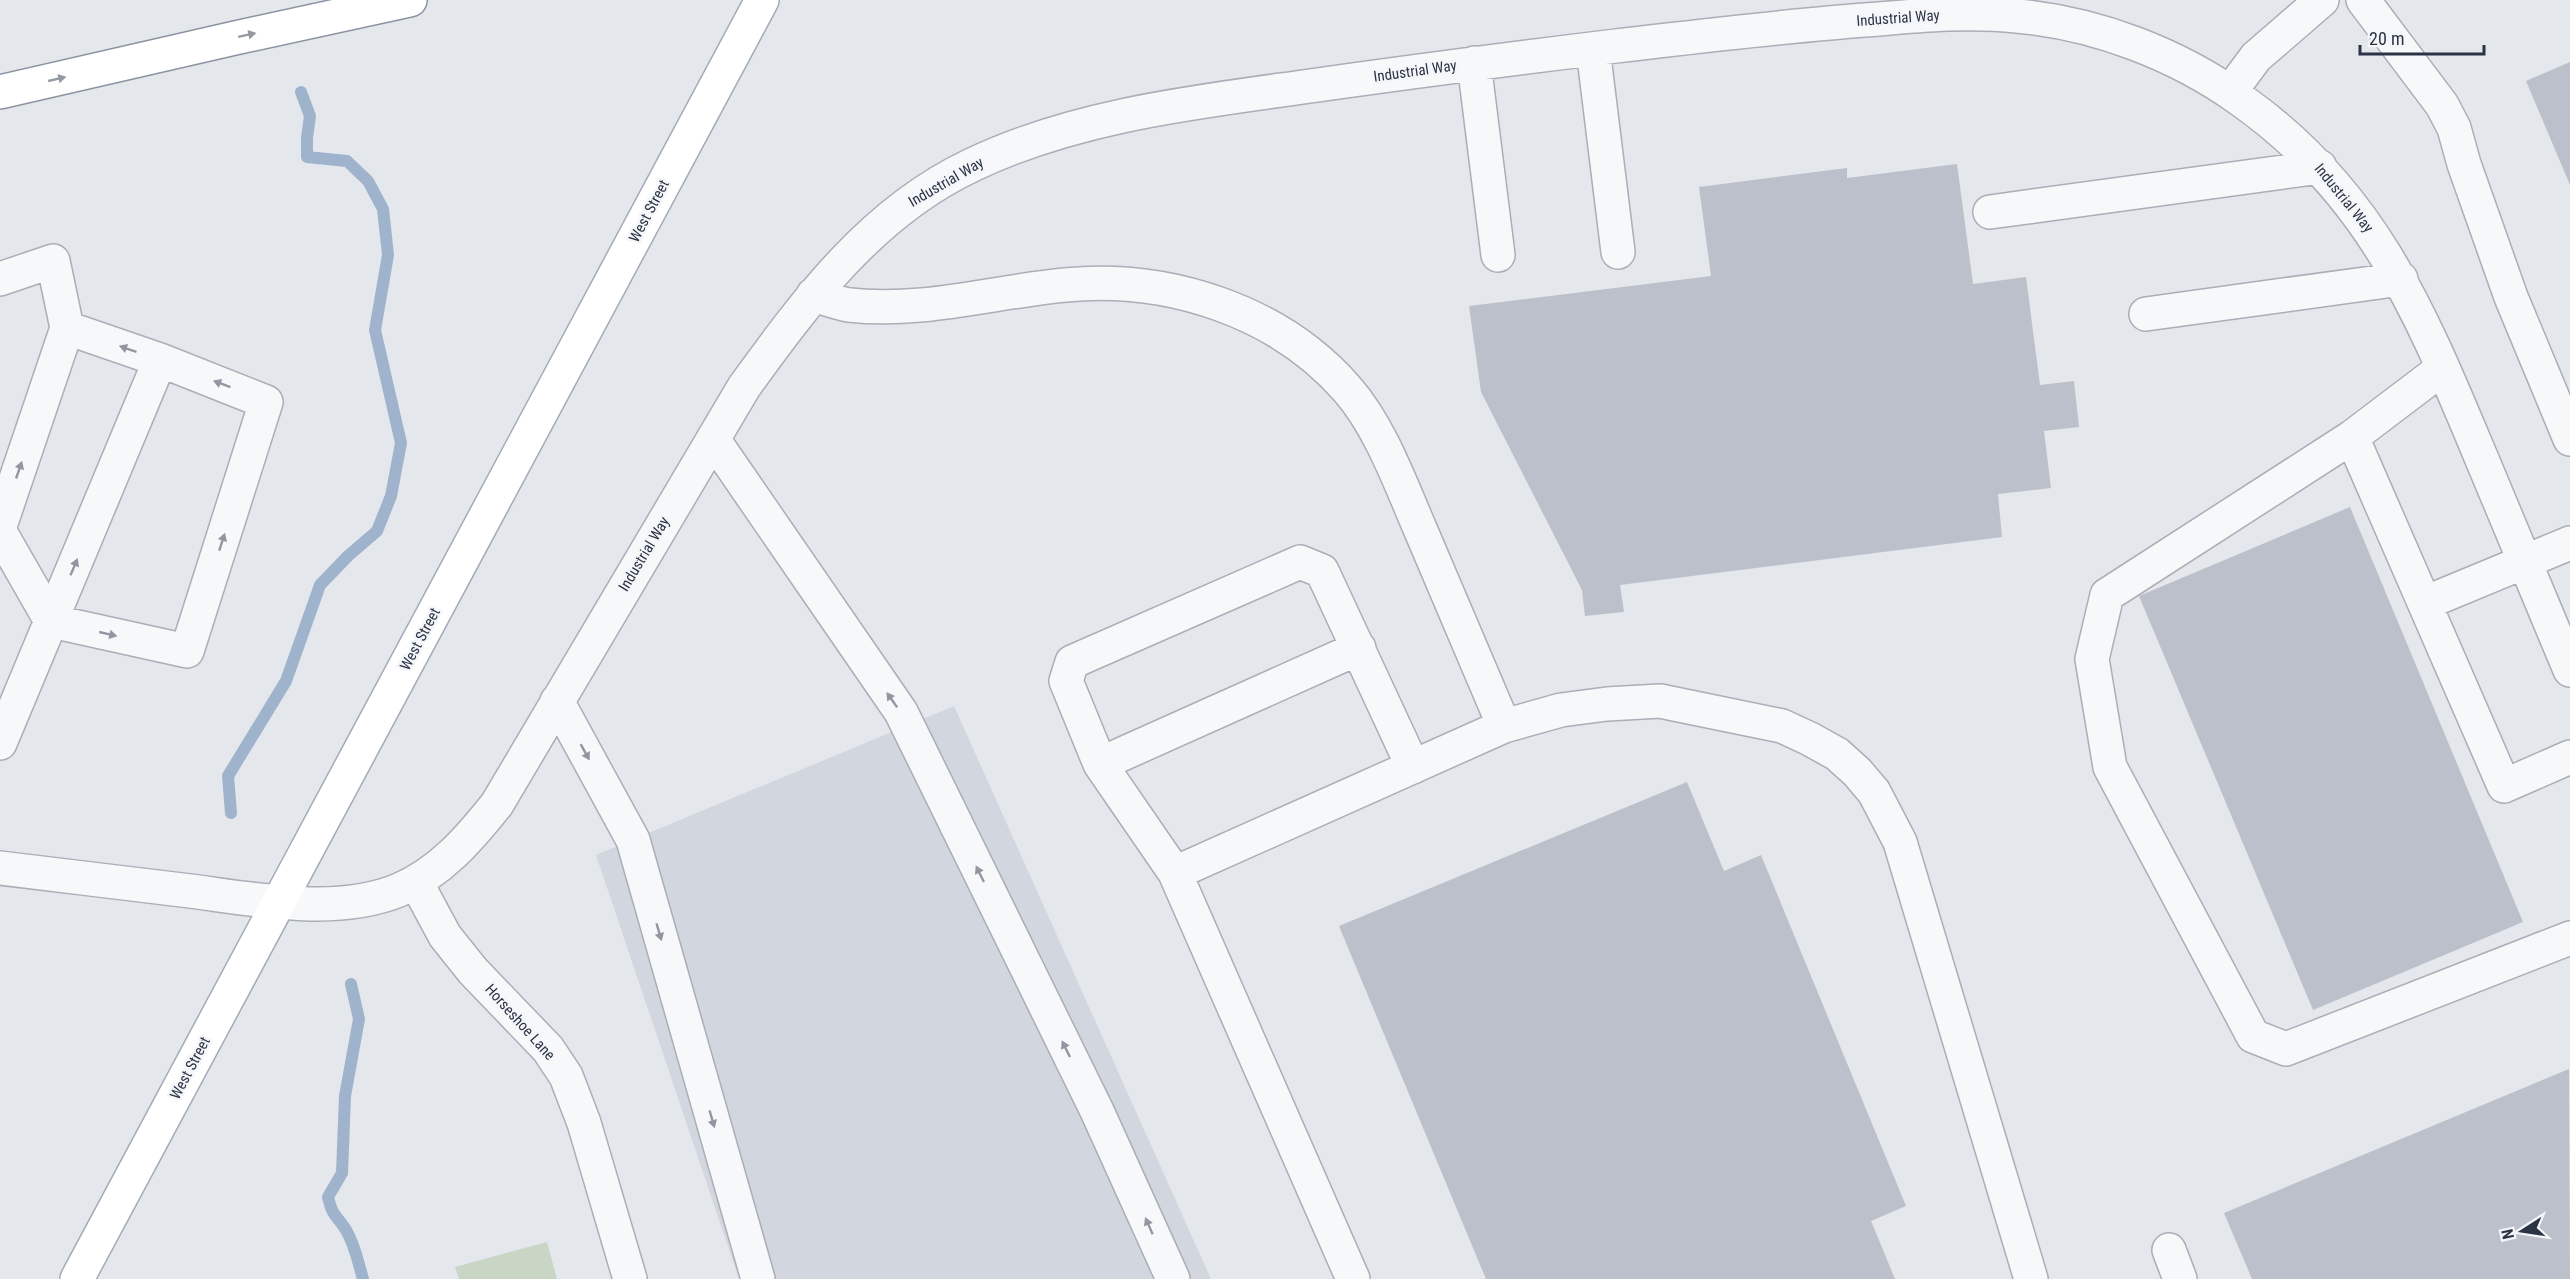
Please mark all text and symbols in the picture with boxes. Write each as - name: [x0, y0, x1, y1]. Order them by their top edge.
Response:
- street label: Industrial Way: [1856, 6, 1940, 30]
- scale bar: [2360, 18, 2484, 56]
- text: 20 m: [2369, 28, 2404, 49]
- one-way arrow: [238, 30, 257, 39]
- street label: Industrial Way: [1372, 56, 1458, 86]
- one-way arrow: [48, 74, 66, 84]
- street label: Industrial Way: [905, 153, 987, 211]
- street label: Industrial Way: [2311, 160, 2377, 236]
- street label: West Street: [625, 177, 673, 245]
- one-way arrow: [118, 343, 136, 353]
- one-way arrow: [213, 379, 231, 389]
- one-way arrow: [14, 461, 24, 479]
- street label: Industrial Way: [615, 514, 673, 594]
- one-way arrow: [218, 533, 227, 551]
- one-way arrow: [69, 557, 79, 575]
- street label: West Street: [396, 605, 444, 673]
- one-way arrow: [99, 629, 118, 639]
- one-way arrow: [887, 692, 898, 708]
- one-way arrow: [580, 744, 590, 761]
- one-way arrow: [975, 865, 985, 882]
- one-way arrow: [655, 923, 664, 941]
- street label: Horseshoe Lane: [481, 980, 559, 1064]
- street label: West Street: [166, 1034, 214, 1102]
- one-way arrow: [1062, 1040, 1071, 1057]
- one-way arrow: [708, 1110, 718, 1128]
- north arrow: [2492, 1201, 2552, 1261]
- one-way arrow: [1144, 1217, 1153, 1234]
- text: N: [2498, 1227, 2518, 1241]

